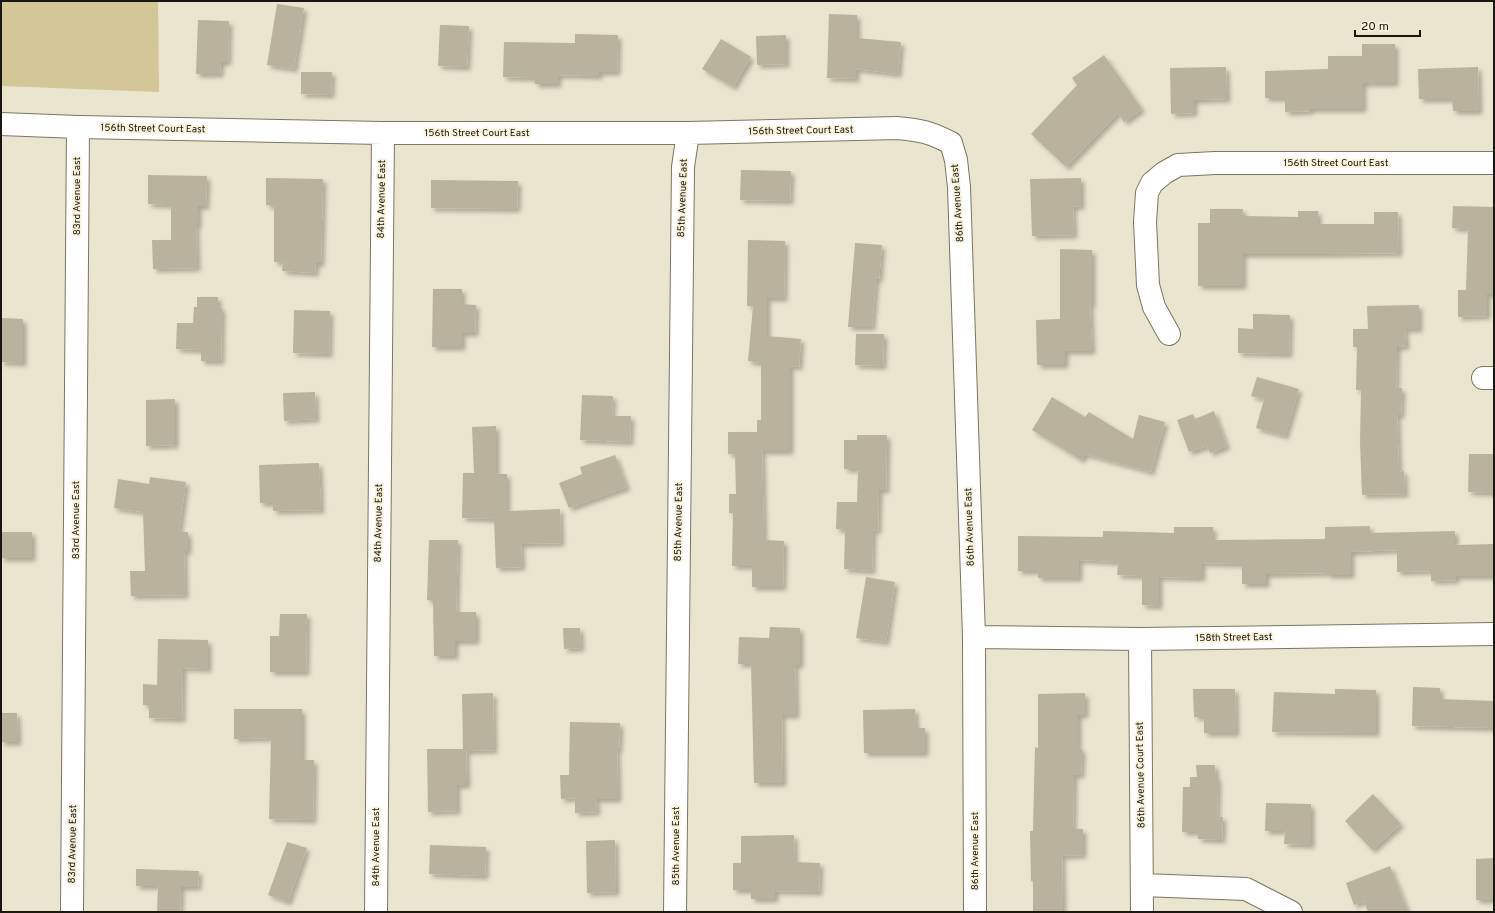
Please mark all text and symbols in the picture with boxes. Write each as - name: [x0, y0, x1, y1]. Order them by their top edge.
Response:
- scale bar: [1355, 12, 1420, 38]
- text: 20 m: [1361, 19, 1389, 35]
- street label: 156th Street Court East: [100, 122, 206, 136]
- street label: 156th Street Court East: [748, 124, 854, 138]
- street label: 156th Street Court East: [425, 127, 530, 140]
- street label: 83rd Avenue East: [71, 156, 84, 235]
- street label: 156th Street Court East: [1284, 157, 1389, 170]
- street label: 85th Avenue East: [675, 158, 691, 238]
- street label: 84th Avenue East: [375, 159, 389, 239]
- street label: 86th Avenue East: [949, 163, 967, 243]
- street label: 83rd Avenue East: [70, 480, 83, 559]
- street label: 85th Avenue East: [672, 482, 686, 562]
- street label: 84th Avenue East: [372, 483, 386, 563]
- street label: 86th Avenue East: [962, 487, 978, 566]
- street label: 158th Street East: [1195, 631, 1273, 645]
- street label: 86th Avenue Court East: [1134, 721, 1148, 828]
- street label: 83rd Avenue East: [66, 804, 80, 883]
- street label: 85th Avenue East: [670, 806, 683, 885]
- street label: 84th Avenue East: [370, 807, 383, 886]
- street label: 86th Avenue East: [969, 811, 982, 890]

